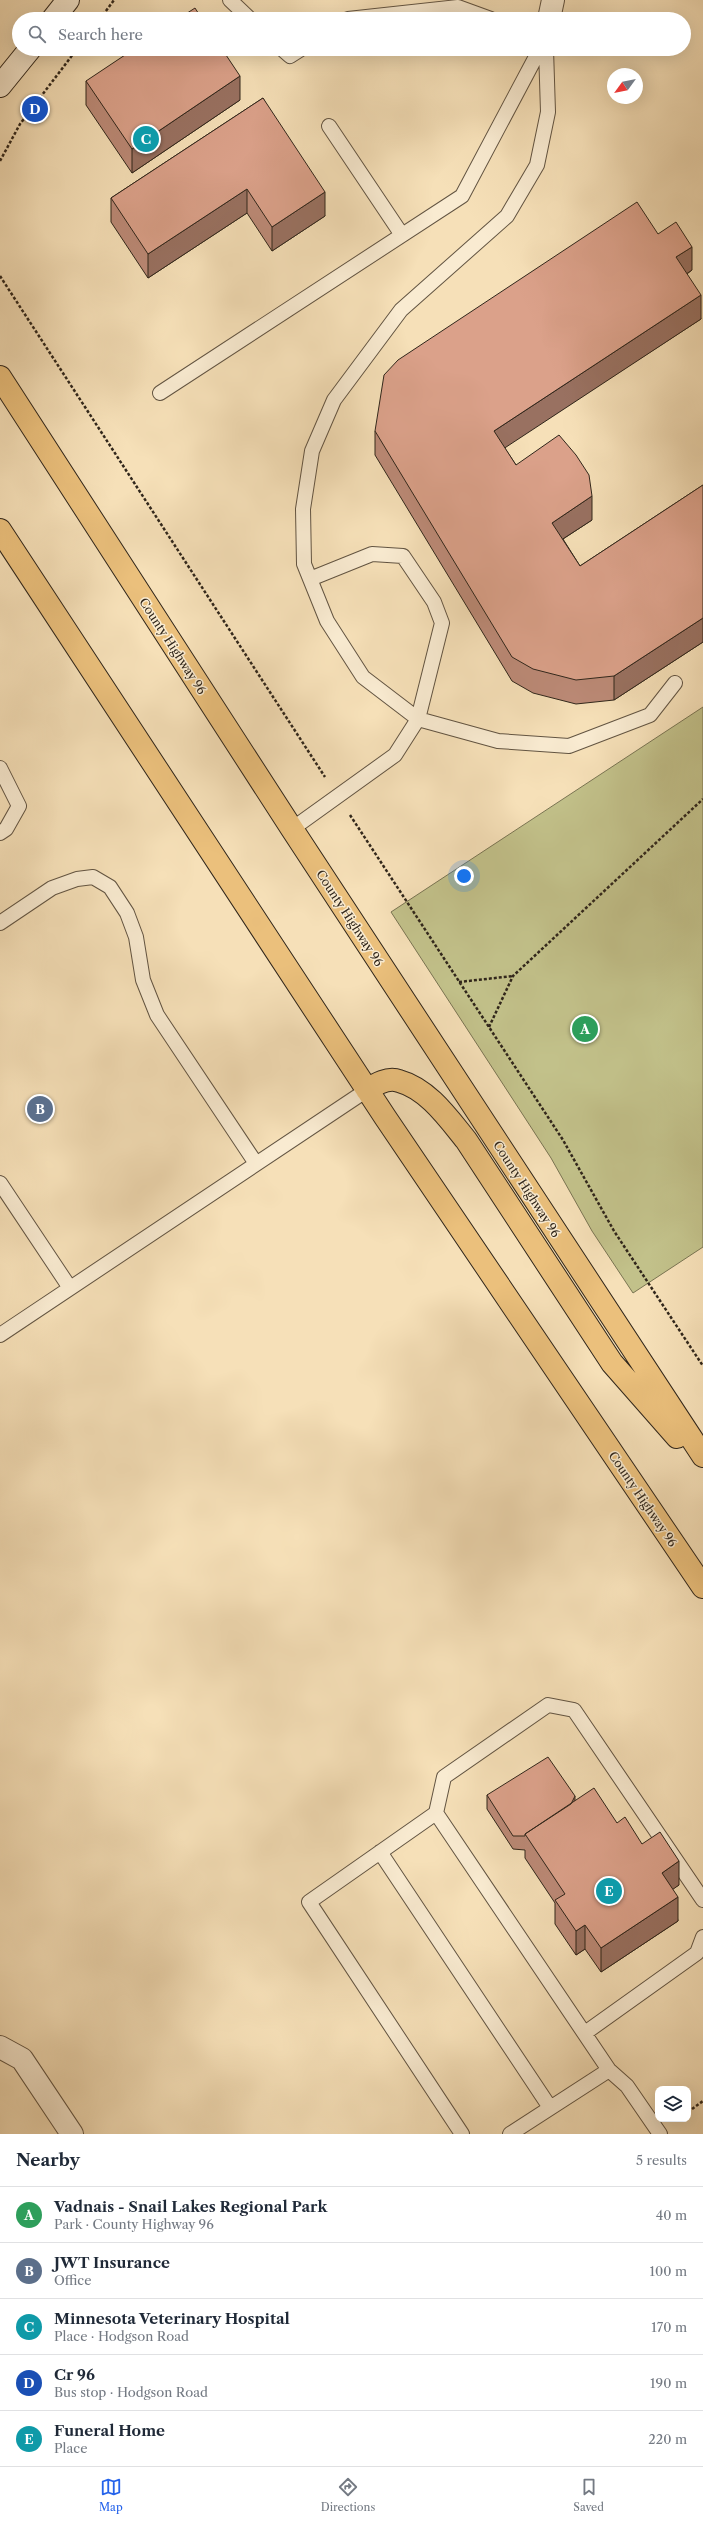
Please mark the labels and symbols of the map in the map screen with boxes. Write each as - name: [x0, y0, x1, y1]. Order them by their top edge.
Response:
- north arrow: [607, 68, 643, 104]
- pin: D: [22, 94, 48, 124]
- pin: C: [133, 124, 159, 154]
- street label: County Highway 96: [136, 595, 210, 697]
- your location: [454, 866, 474, 886]
- street label: County Highway 96: [313, 867, 387, 969]
- pin: A: [572, 1014, 598, 1044]
- pin: B: [27, 1094, 53, 1124]
- street label: County Highway 96: [490, 1138, 564, 1240]
- street label: County Highway 96: [605, 1448, 681, 1550]
- pin: E: [596, 1876, 622, 1906]

